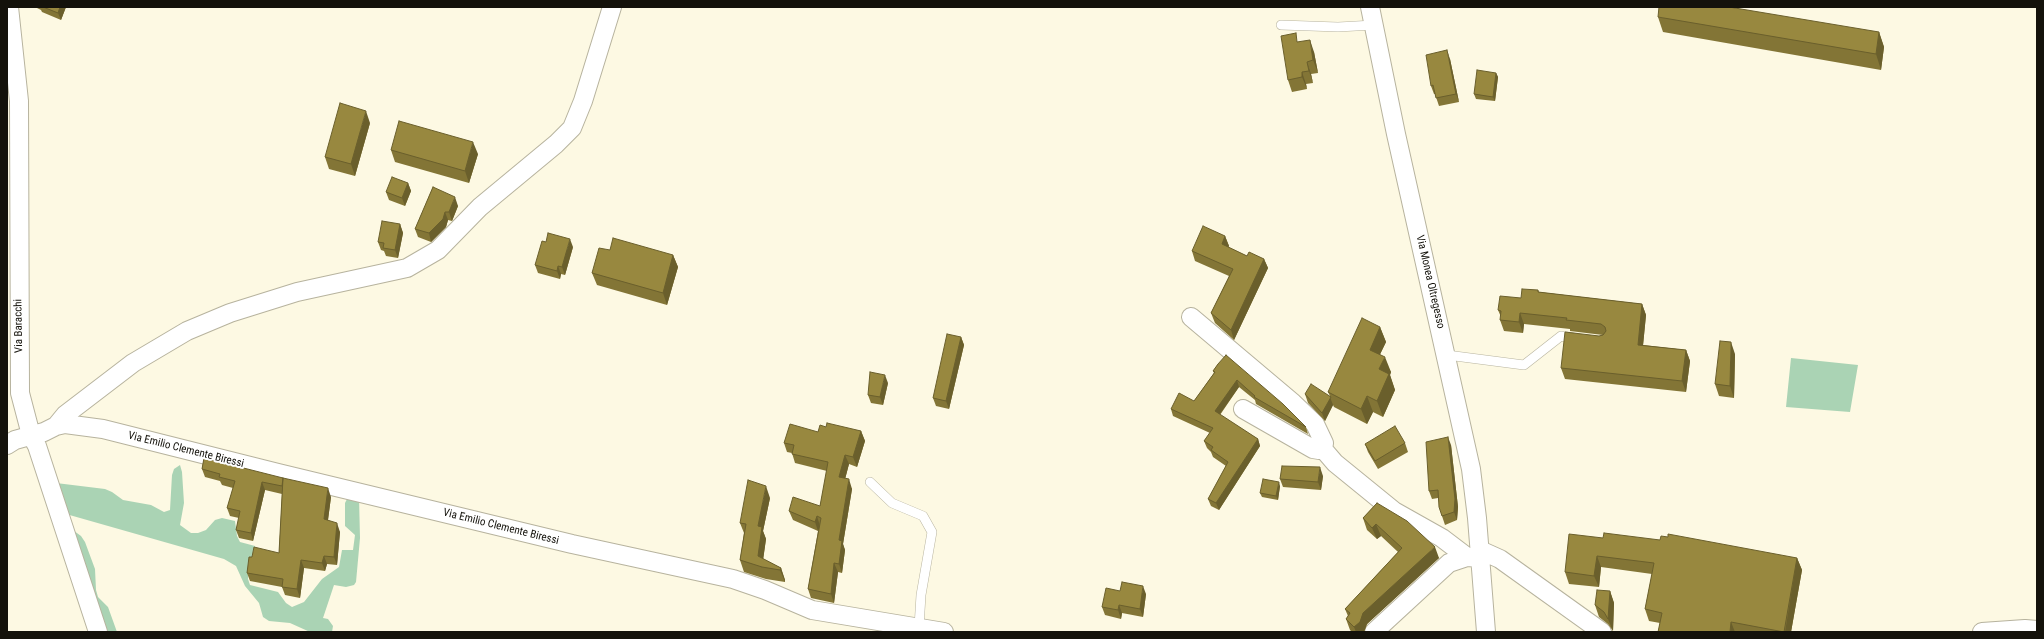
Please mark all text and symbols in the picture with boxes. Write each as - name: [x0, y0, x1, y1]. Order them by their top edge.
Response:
- street label: Via Monea Oltregesso: [1413, 234, 1447, 330]
- street label: Via Baracchi: [12, 299, 26, 353]
- street label: Via Emilio Clemente Biressi: [127, 429, 245, 471]
- street label: Via Emilio Clemente Biressi: [442, 506, 560, 548]

